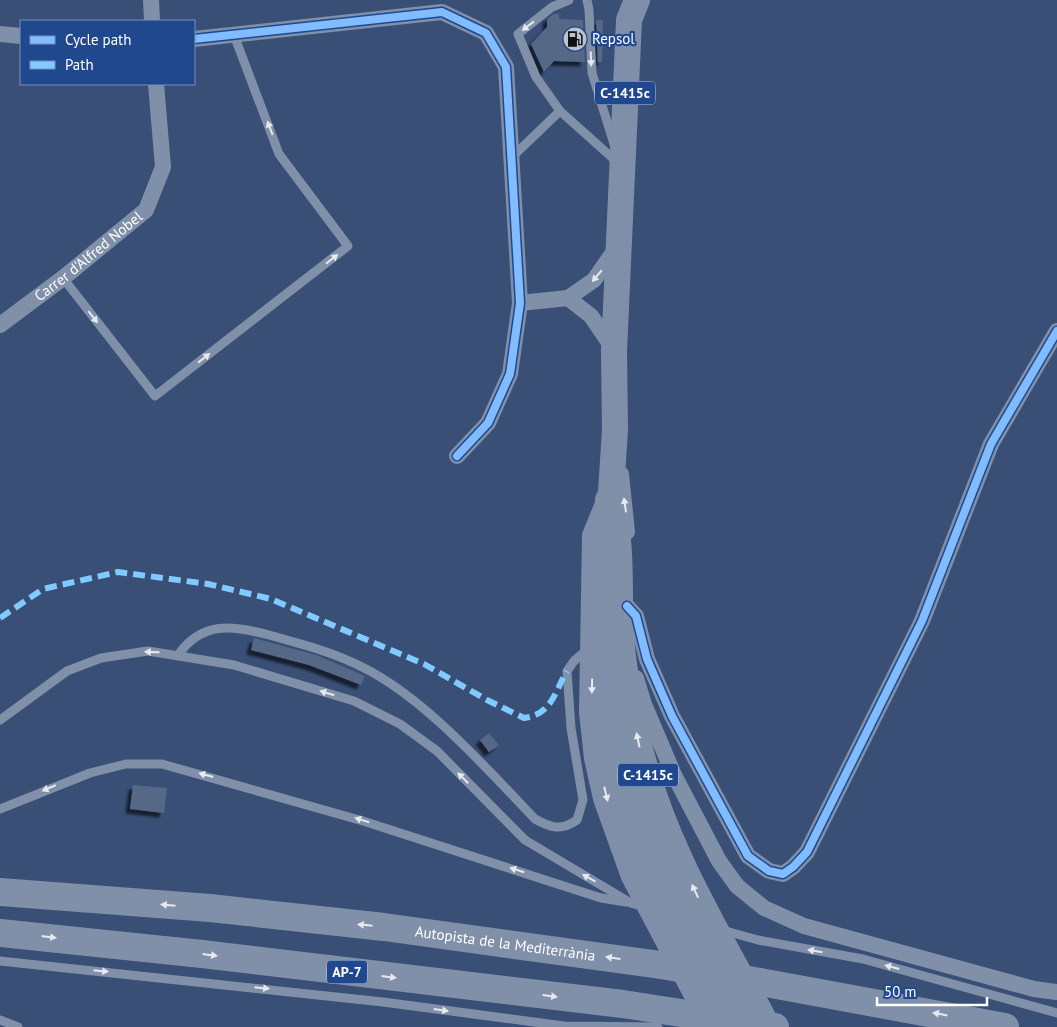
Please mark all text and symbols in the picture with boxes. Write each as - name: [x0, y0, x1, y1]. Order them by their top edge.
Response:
- legend: [20, 20, 195, 85]
- one-way arrow: [522, 21, 535, 32]
- fuel station icon: Repsol: [562, 26, 588, 52]
- place label: Repsol: [592, 29, 635, 48]
- text: Cycle path: [65, 30, 131, 49]
- one-way arrow: [587, 51, 595, 67]
- text: Path: [65, 55, 94, 74]
- road number: C-1415c: [595, 82, 655, 105]
- one-way arrow: [265, 121, 273, 136]
- street label: Carrer d'Alfred Nobel: [30, 206, 147, 305]
- one-way arrow: [325, 253, 338, 264]
- one-way arrow: [591, 269, 602, 282]
- one-way arrow: [88, 310, 99, 323]
- one-way arrow: [197, 353, 210, 364]
- one-way arrow: [621, 497, 629, 513]
- one-way arrow: [144, 647, 160, 655]
- one-way arrow: [588, 678, 596, 694]
- one-way arrow: [319, 689, 334, 697]
- one-way arrow: [634, 732, 642, 747]
- road number: C-1415c: [618, 764, 678, 786]
- one-way arrow: [199, 771, 214, 779]
- one-way arrow: [457, 772, 469, 784]
- one-way arrow: [42, 785, 56, 793]
- one-way arrow: [602, 787, 610, 802]
- one-way arrow: [355, 816, 370, 824]
- one-way arrow: [509, 866, 524, 874]
- one-way arrow: [582, 874, 595, 883]
- one-way arrow: [691, 884, 699, 899]
- one-way arrow: [160, 900, 176, 908]
- one-way arrow: [357, 921, 373, 929]
- street label: Autopista de la Mediterrània: [414, 921, 597, 965]
- one-way arrow: [41, 933, 57, 941]
- one-way arrow: [807, 946, 823, 954]
- one-way arrow: [202, 951, 218, 959]
- one-way arrow: [604, 954, 620, 962]
- road number: AP-7: [327, 960, 367, 984]
- one-way arrow: [884, 963, 899, 971]
- one-way arrow: [93, 968, 109, 976]
- one-way arrow: [381, 973, 397, 981]
- scale bar: [877, 974, 987, 1006]
- text: 50 m: [884, 982, 917, 1001]
- one-way arrow: [255, 984, 271, 992]
- one-way arrow: [542, 992, 558, 1000]
- one-way arrow: [433, 1006, 449, 1014]
- one-way arrow: [932, 1010, 948, 1018]

